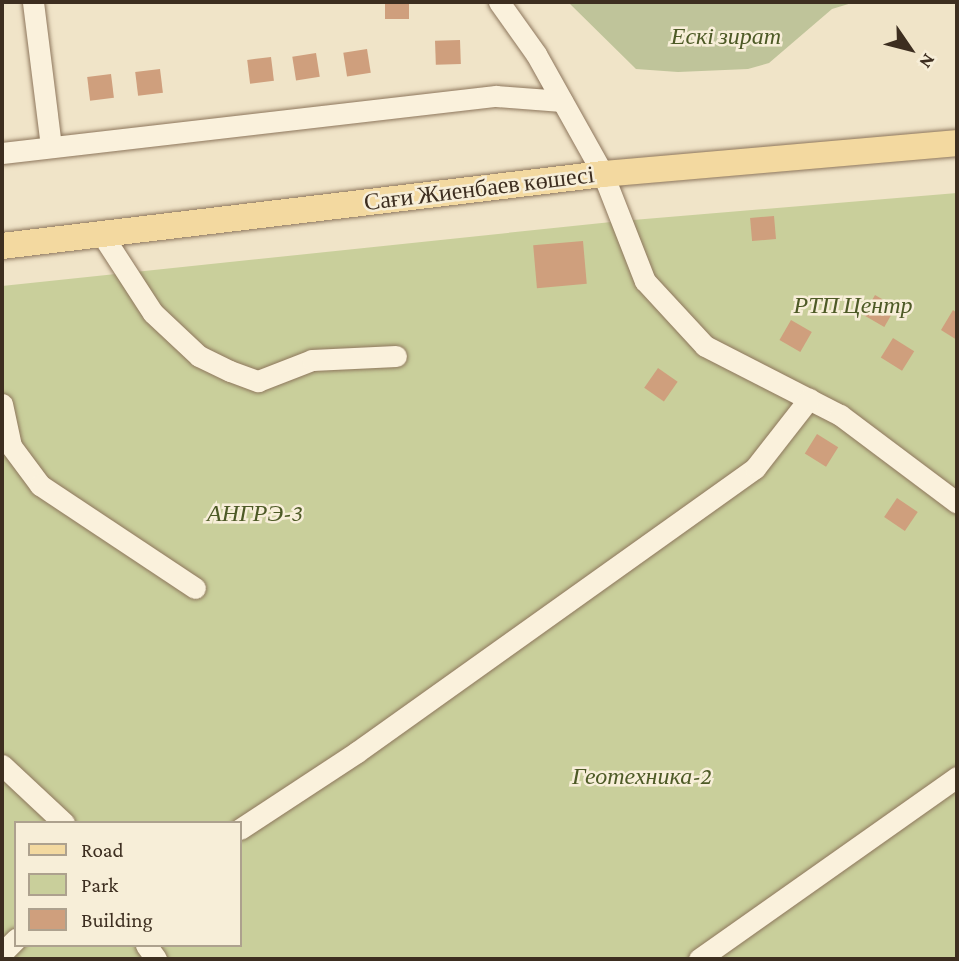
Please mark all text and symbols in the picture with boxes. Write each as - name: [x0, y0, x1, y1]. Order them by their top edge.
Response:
- north arrow: [875, 14, 945, 84]
- park label: Ескі зират: [671, 22, 781, 50]
- text: N: [915, 50, 940, 73]
- street label: Сағи Жиенбаев көшесі: [362, 160, 596, 216]
- park label: РТП Центр: [793, 291, 913, 319]
- park label: АНГРЭ-3: [207, 499, 303, 527]
- park label: Геотехника-2: [572, 762, 712, 790]
- legend: [14, 821, 242, 947]
- text: Road: [81, 838, 124, 862]
- text: Park: [81, 873, 118, 897]
- text: Building: [81, 908, 153, 932]

